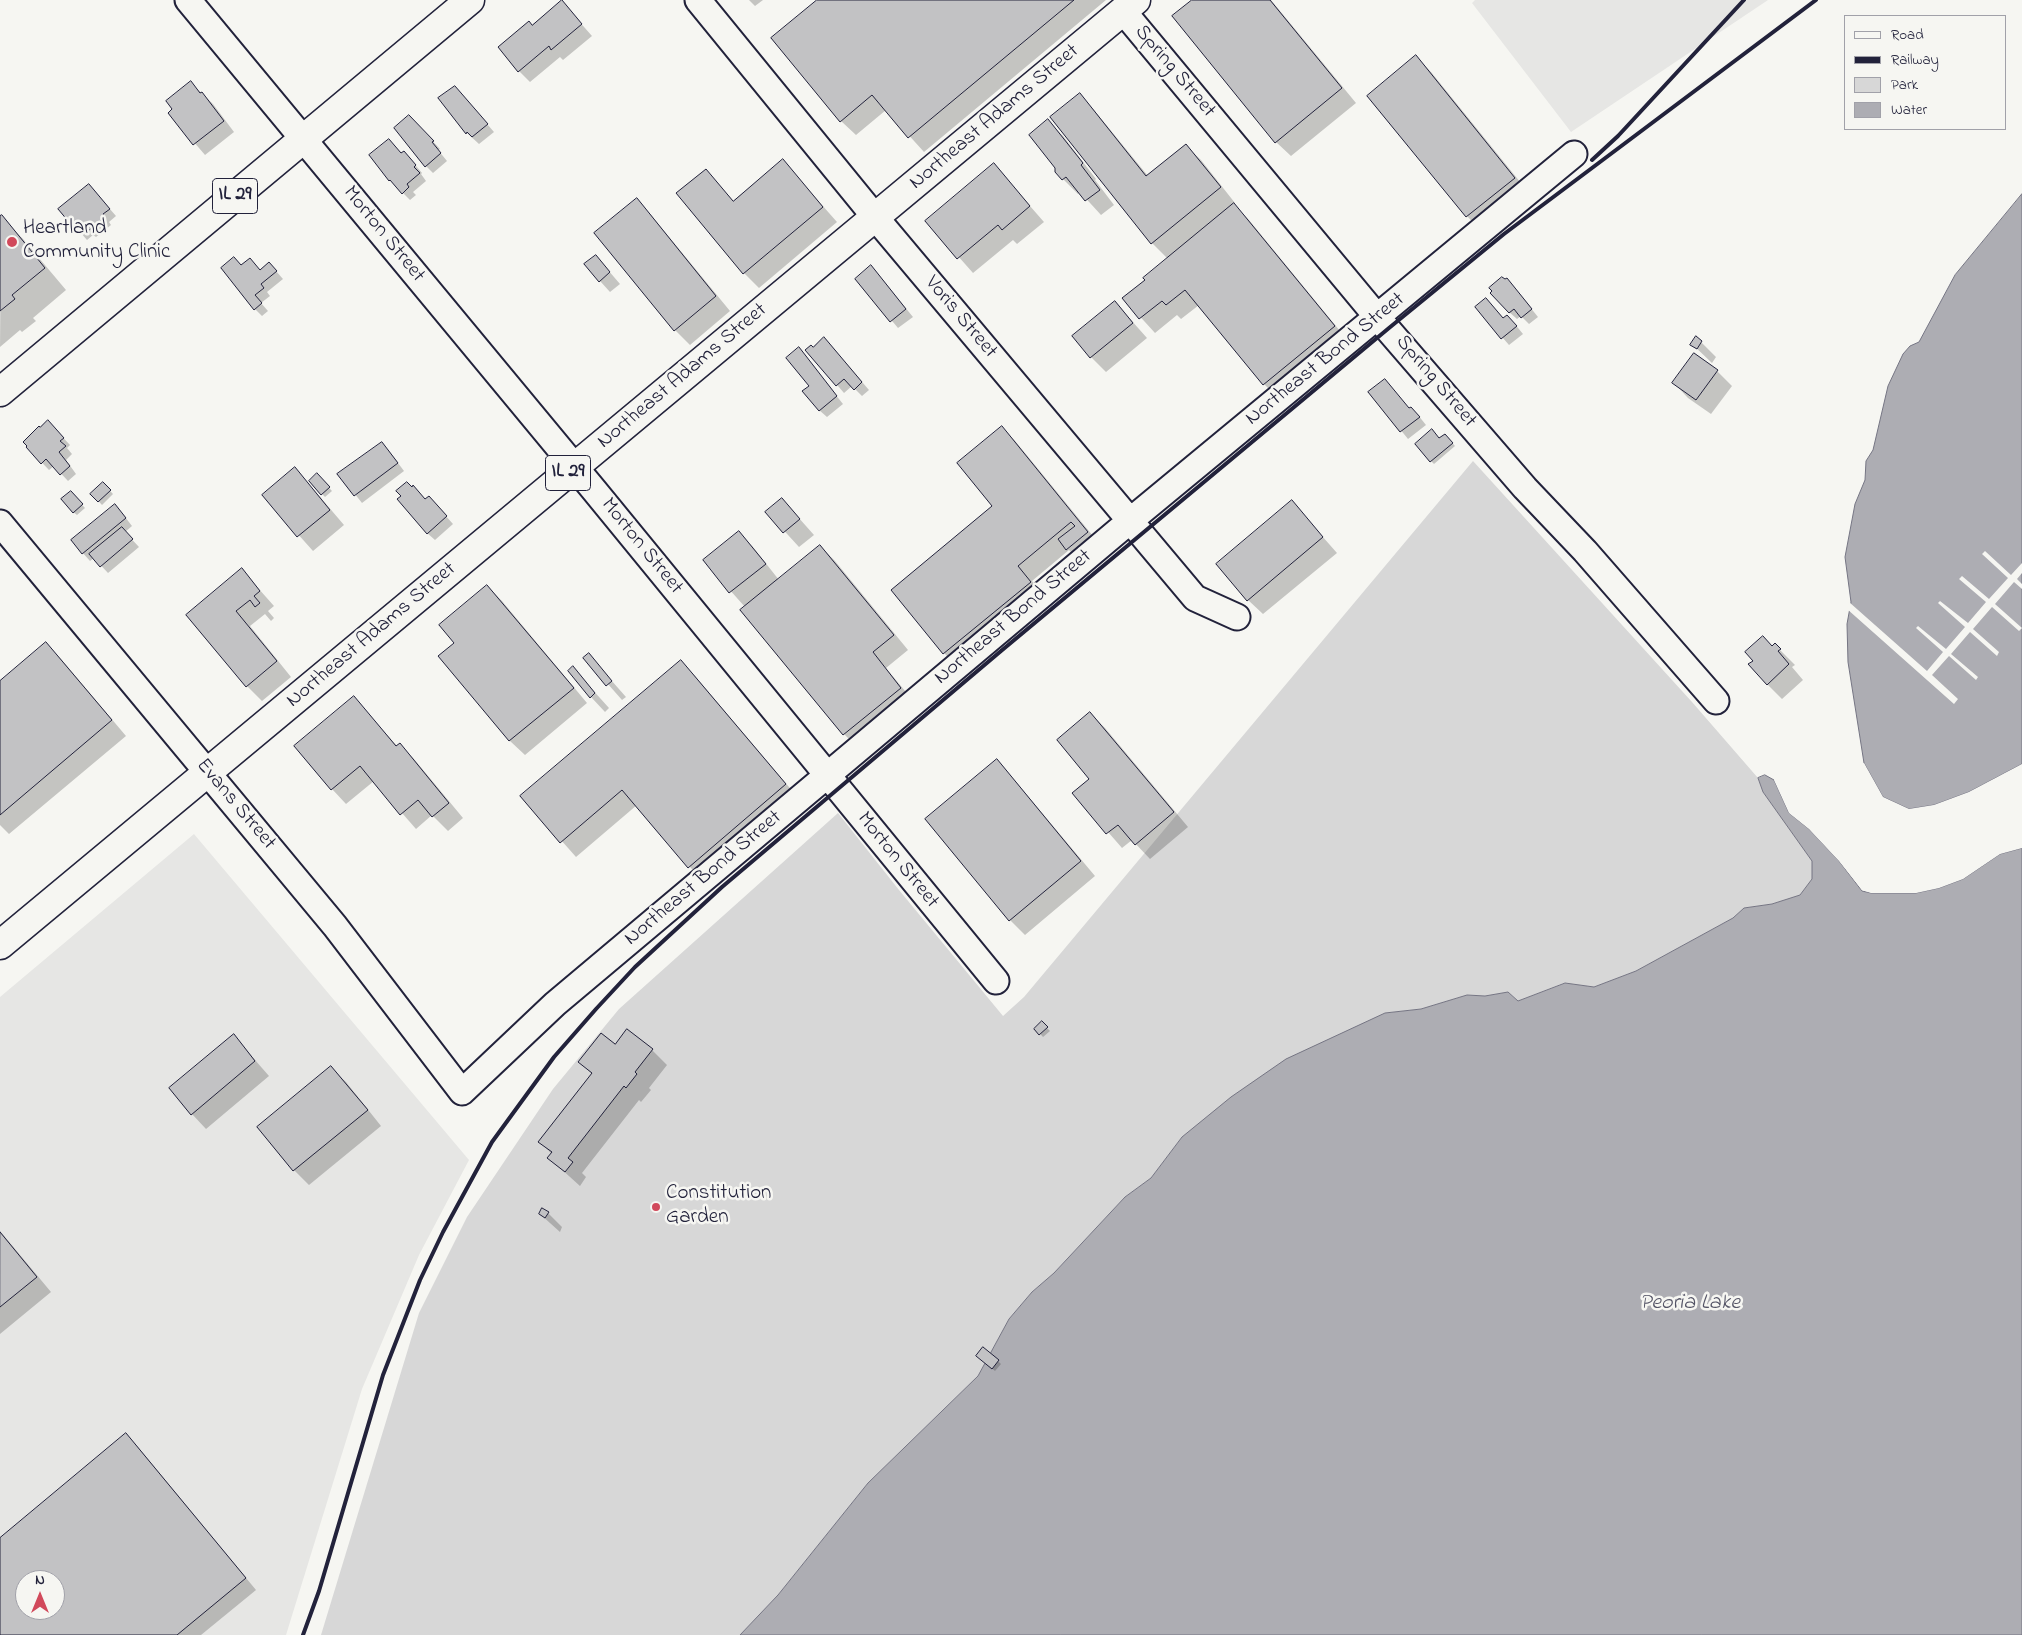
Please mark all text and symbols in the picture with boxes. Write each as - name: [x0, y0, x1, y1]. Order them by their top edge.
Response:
- legend: [1844, 15, 2007, 130]
- street label: Spring Street: [1128, 21, 1220, 123]
- text: Road: [1891, 24, 1924, 46]
- street label: Northeast Adams Street: [905, 40, 1085, 196]
- text: Railway: [1891, 49, 1939, 71]
- text: Park: [1891, 74, 1918, 96]
- text: Water: [1891, 99, 1927, 121]
- road number: IL 29: [212, 178, 258, 214]
- street label: Morton Street: [336, 182, 430, 288]
- place label: Heartland Community Clinic: [23, 217, 170, 267]
- marker: Heartland Community Clinic: [5, 235, 19, 249]
- street label: Voris Street: [918, 272, 1002, 364]
- street label: Northeast Bond Street: [1241, 288, 1411, 432]
- street label: Northeast Adams Street: [593, 299, 773, 455]
- street label: Spring Street: [1389, 331, 1481, 433]
- road number: IL 29: [546, 456, 590, 490]
- street label: Morton Street: [594, 494, 688, 600]
- street label: Northeast Bond Street: [930, 545, 1098, 691]
- street label: Northeast Adams Street: [282, 558, 462, 714]
- street label: Evans Street: [190, 754, 280, 856]
- street label: Northeast Bond Street: [620, 806, 788, 952]
- street label: Morton Street: [850, 808, 944, 914]
- place label: Constitution Garden: [666, 1182, 771, 1232]
- marker: Constitution Garden: [650, 1201, 662, 1213]
- water label: Peoria Lake: [1640, 1291, 1740, 1317]
- north arrow: [15, 1570, 65, 1620]
- text: N: [35, 1570, 45, 1591]

